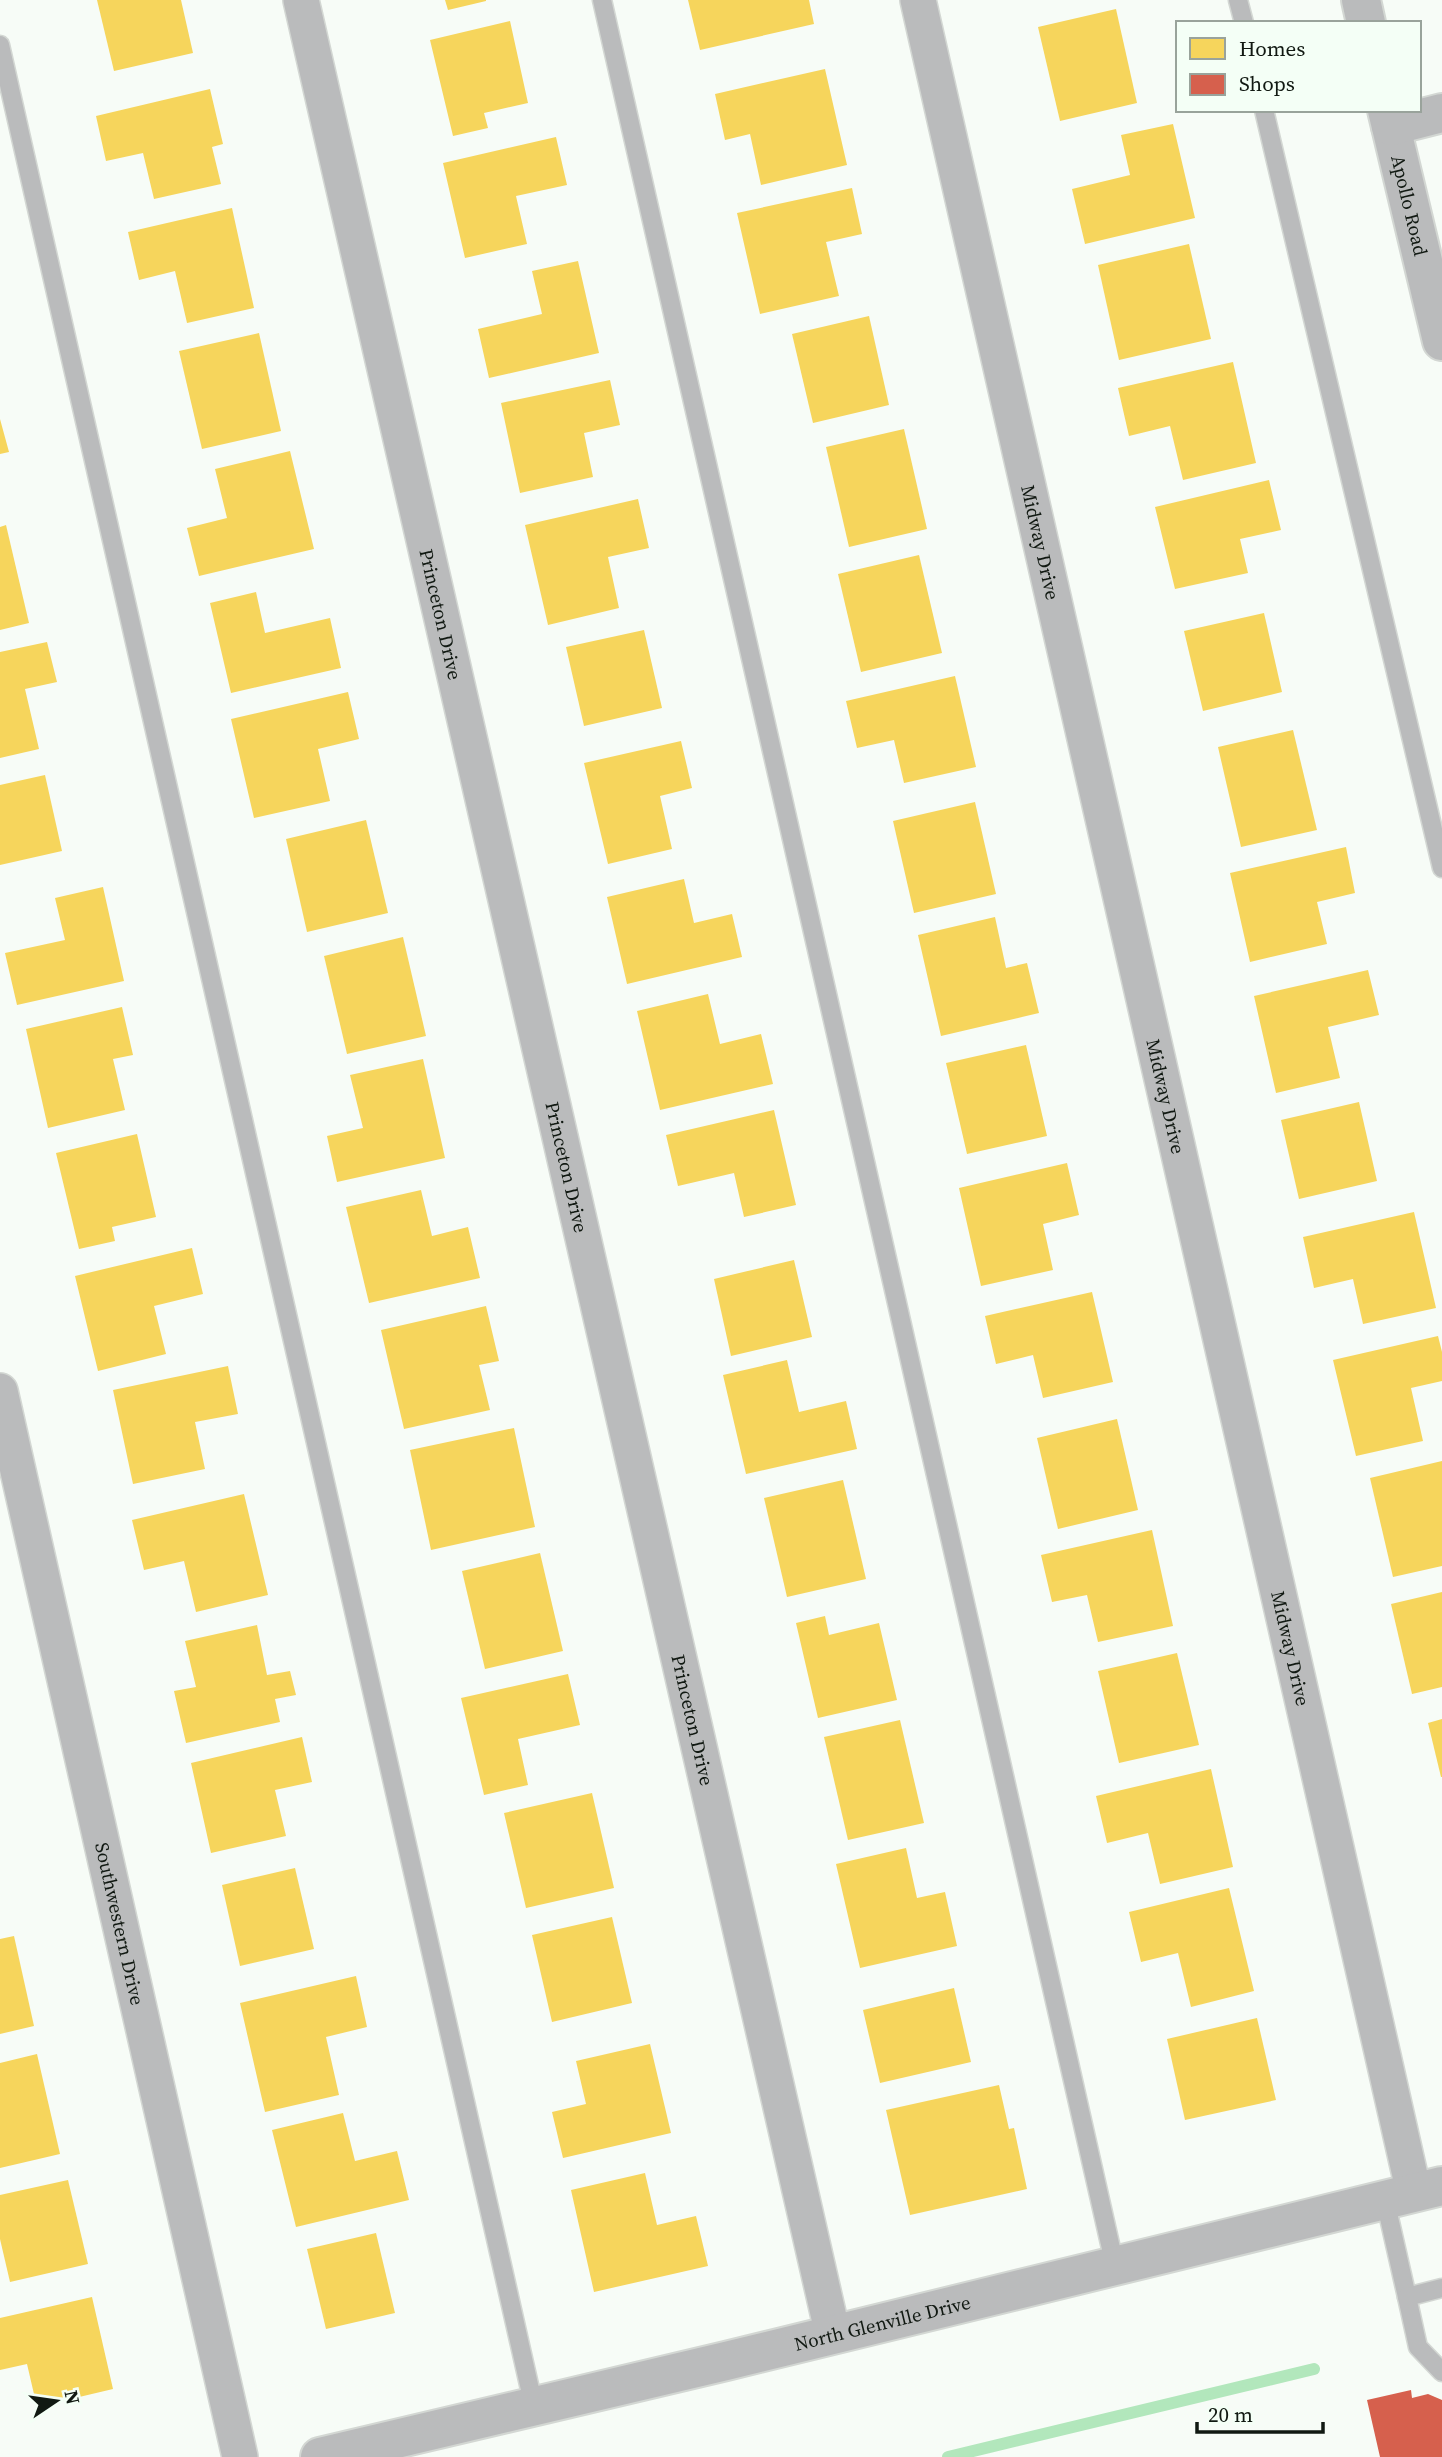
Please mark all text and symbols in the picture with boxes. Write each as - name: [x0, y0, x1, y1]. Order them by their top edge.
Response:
- legend: [1176, 21, 1421, 112]
- text: Homes: [1239, 34, 1305, 63]
- text: Shops: [1239, 69, 1295, 98]
- street label: Apollo Road: [1385, 152, 1434, 258]
- street label: Midway Drive: [1015, 482, 1066, 602]
- street label: Princeton Drive: [413, 546, 468, 682]
- street label: Midway Drive: [1140, 1036, 1192, 1156]
- street label: Princeton Drive: [539, 1099, 594, 1235]
- street label: Midway Drive: [1265, 1588, 1316, 1708]
- street label: Princeton Drive: [665, 1652, 720, 1788]
- street label: Southwestern Drive: [89, 1840, 151, 2007]
- street label: North Glenville Drive: [791, 2289, 973, 2357]
- north arrow: [21, 2366, 91, 2436]
- text: N: [58, 2388, 87, 2407]
- scale bar: [1197, 2390, 1323, 2434]
- text: 20 m: [1208, 2400, 1253, 2429]

